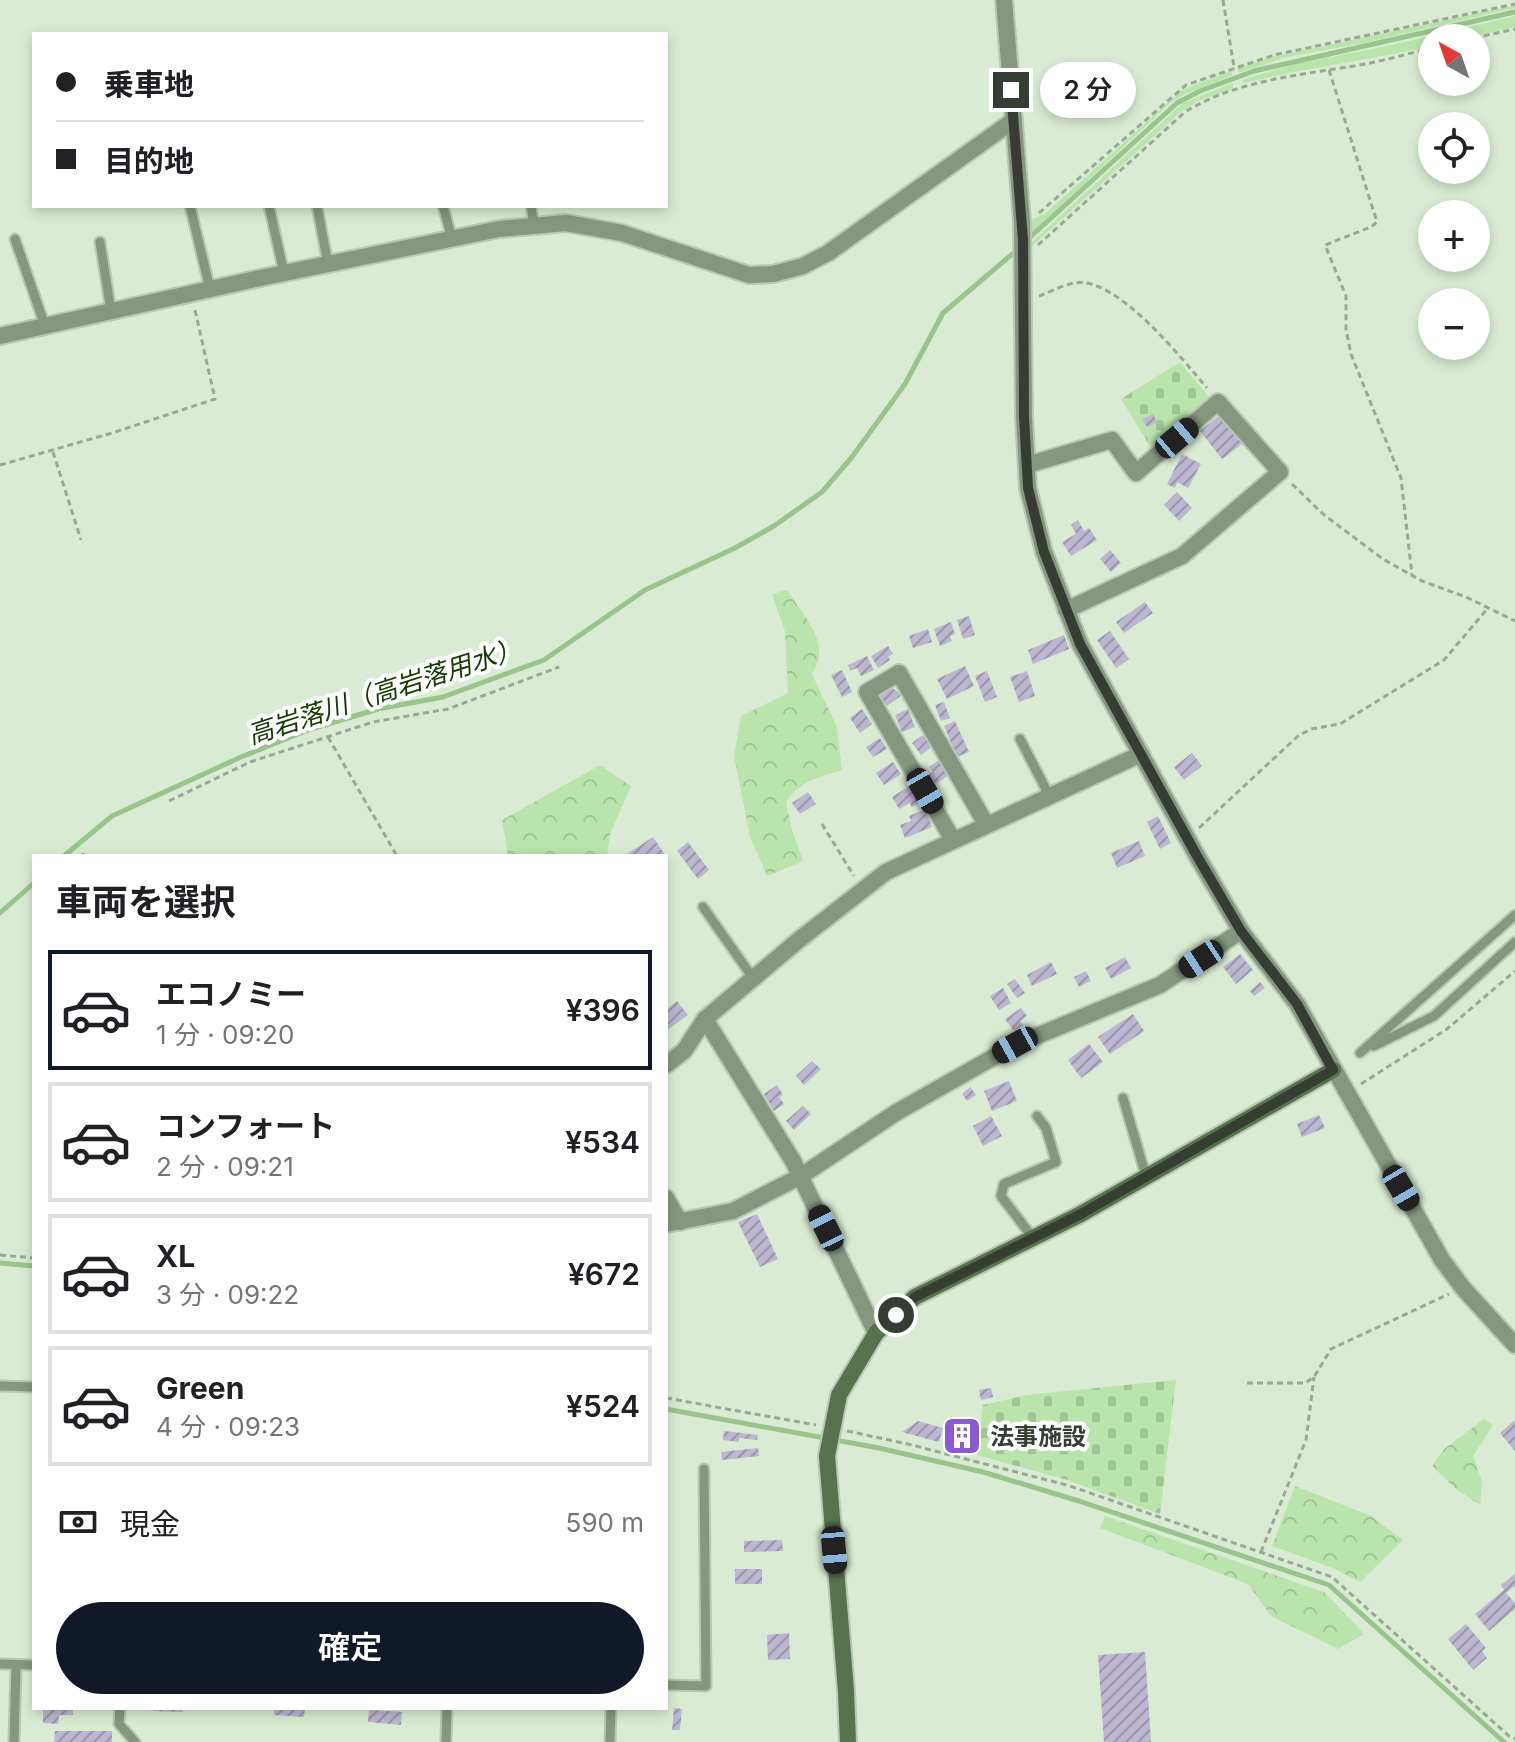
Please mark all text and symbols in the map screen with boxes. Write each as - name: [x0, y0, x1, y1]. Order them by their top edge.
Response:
- north arrow: [1418, 24, 1490, 96]
- map controls: [1418, 24, 1490, 360]
- callout: 2 分: [1039, 62, 1135, 118]
- text: 乗車地: [104, 66, 194, 102]
- route end: [993, 72, 1029, 108]
- text: 2 分: [1064, 74, 1112, 105]
- button: locate: [1418, 112, 1490, 184]
- text: 目的地: [104, 143, 194, 179]
- button: +: [1418, 200, 1490, 272]
- button: −: [1418, 288, 1490, 360]
- car: [1151, 413, 1203, 463]
- water label: 高岩落川（高岩落用水）: [243, 632, 525, 750]
- car: [903, 764, 947, 818]
- text: 車両を選択: [56, 880, 236, 924]
- car: [1174, 936, 1228, 982]
- icon: car: [60, 974, 132, 1046]
- text: エコノミー: [156, 976, 306, 1012]
- text: ¥396: [566, 992, 640, 1028]
- text: 1 分 · 09:20: [156, 1019, 294, 1050]
- car: [988, 1023, 1042, 1067]
- icon: car: [60, 1106, 132, 1178]
- text: コンフォート: [156, 1108, 335, 1144]
- text: ¥534: [565, 1124, 640, 1160]
- text: 2 分 · 09:21: [156, 1151, 294, 1182]
- car: [1379, 1161, 1423, 1215]
- car: [805, 1201, 847, 1255]
- icon: car: [60, 1238, 132, 1310]
- text: XL: [156, 1238, 195, 1274]
- text: ¥672: [568, 1256, 640, 1292]
- text: 3 分 · 09:22: [156, 1279, 299, 1310]
- route start: [878, 1297, 914, 1333]
- icon: car: [60, 1370, 132, 1442]
- text: Green: [156, 1370, 244, 1406]
- text: ¥524: [566, 1388, 640, 1424]
- text: 4 分 · 09:23: [156, 1411, 300, 1442]
- building icon: 法事施設: [941, 1415, 983, 1457]
- place label: 法事施設: [990, 1422, 1086, 1451]
- icon: cash: [56, 1500, 100, 1544]
- text: 現金: [120, 1506, 180, 1542]
- text: 590 m: [566, 1507, 644, 1538]
- car: [820, 1525, 848, 1575]
- button: 確定: [56, 1602, 644, 1694]

